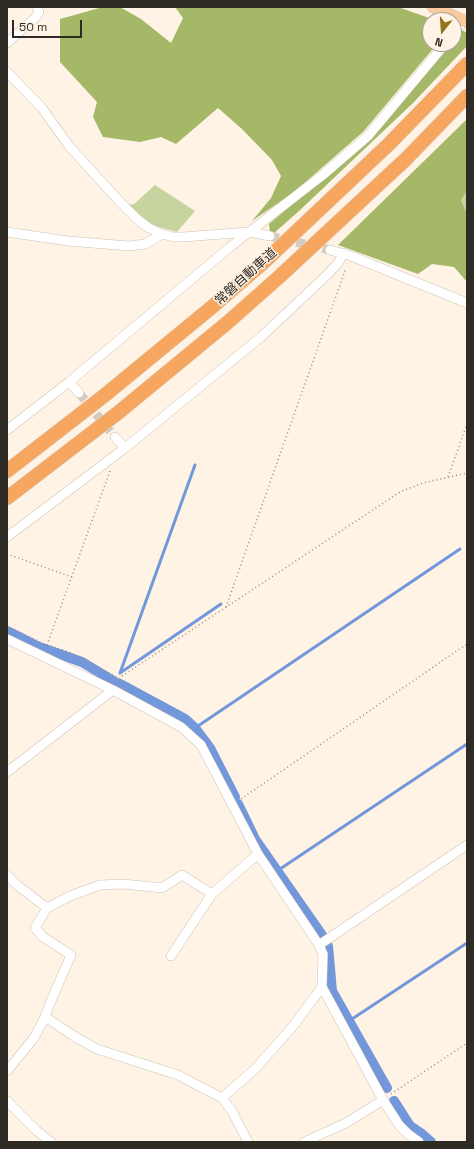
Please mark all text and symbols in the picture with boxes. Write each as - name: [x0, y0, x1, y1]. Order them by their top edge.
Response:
- scale bar: [14, 12, 84, 38]
- north arrow: [422, 12, 462, 52]
- text: 50 m: [19, 19, 47, 35]
- text: N: [433, 35, 444, 50]
- street label: 常磐自動車道: [212, 245, 280, 309]

